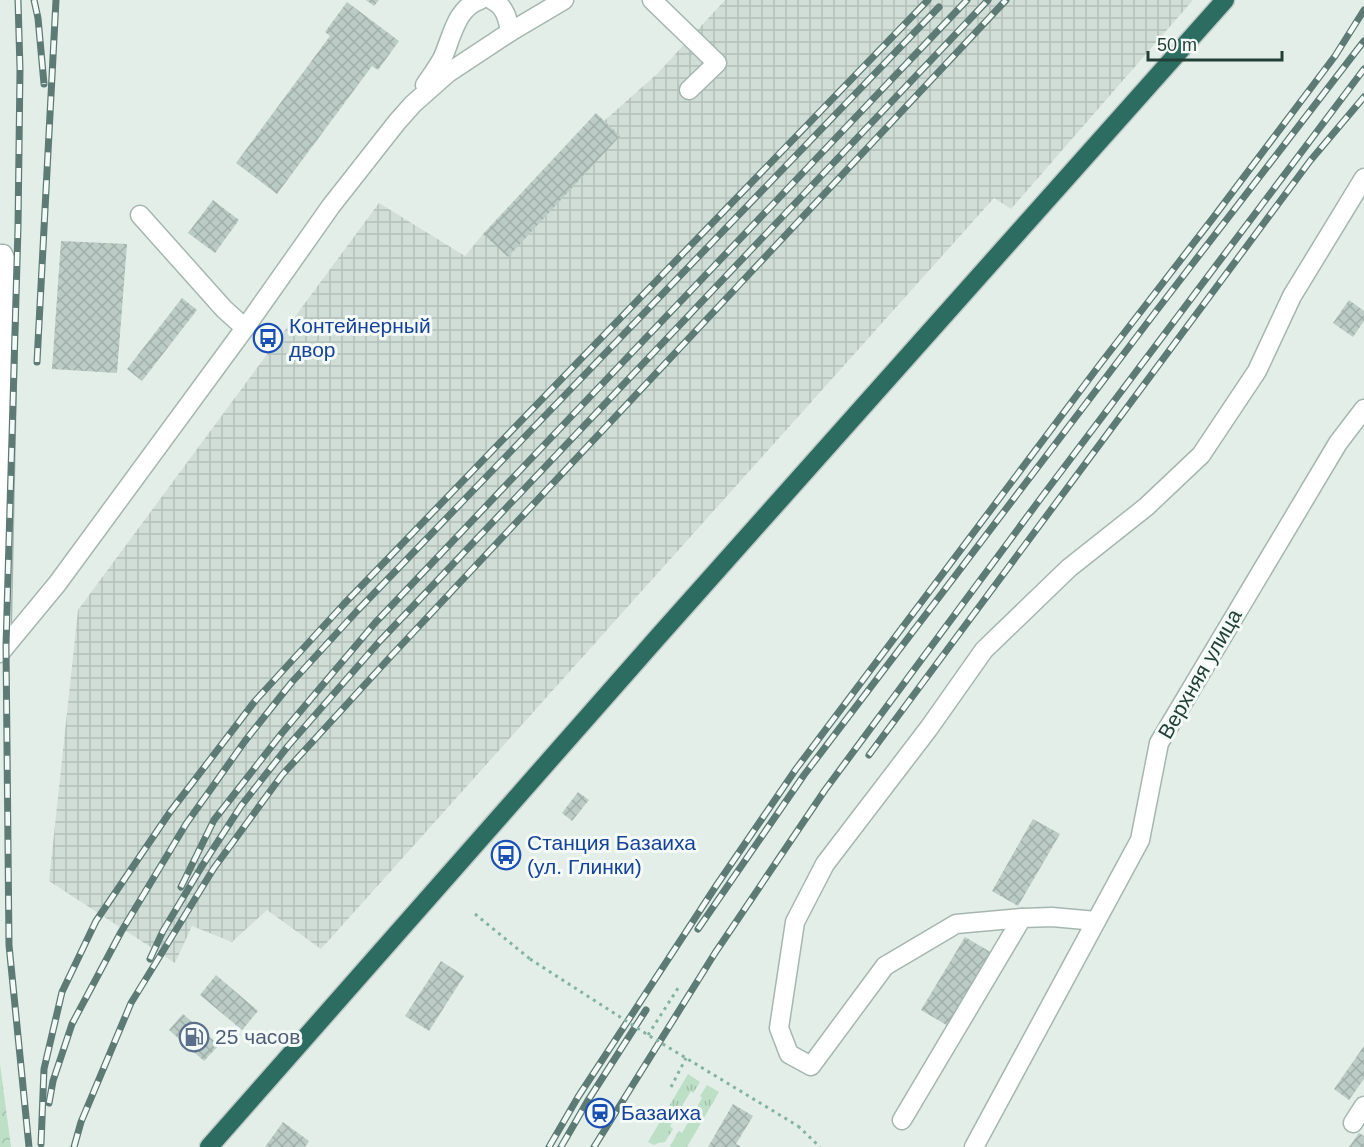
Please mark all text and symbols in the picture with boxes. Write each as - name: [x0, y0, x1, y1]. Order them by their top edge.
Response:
- scale bar: [1148, 24, 1282, 62]
- text: 50 m: [1157, 35, 1197, 55]
- place label: Контейнерный двор: [289, 314, 431, 361]
- bus stop icon: Контейнерный двор: [252, 322, 284, 354]
- street label: Верхняя улица: [1153, 605, 1246, 743]
- place label: Станция Базаиха (ул. Глинки): [527, 831, 696, 878]
- bus stop icon: Станция Базаиха (ул. Глинки): [490, 839, 522, 871]
- fuel station icon: 25 часов: [178, 1021, 210, 1053]
- place label: 25 часов: [215, 1025, 300, 1048]
- station icon: Базаиха: [584, 1097, 616, 1129]
- place label: Базаиха: [621, 1101, 702, 1124]

